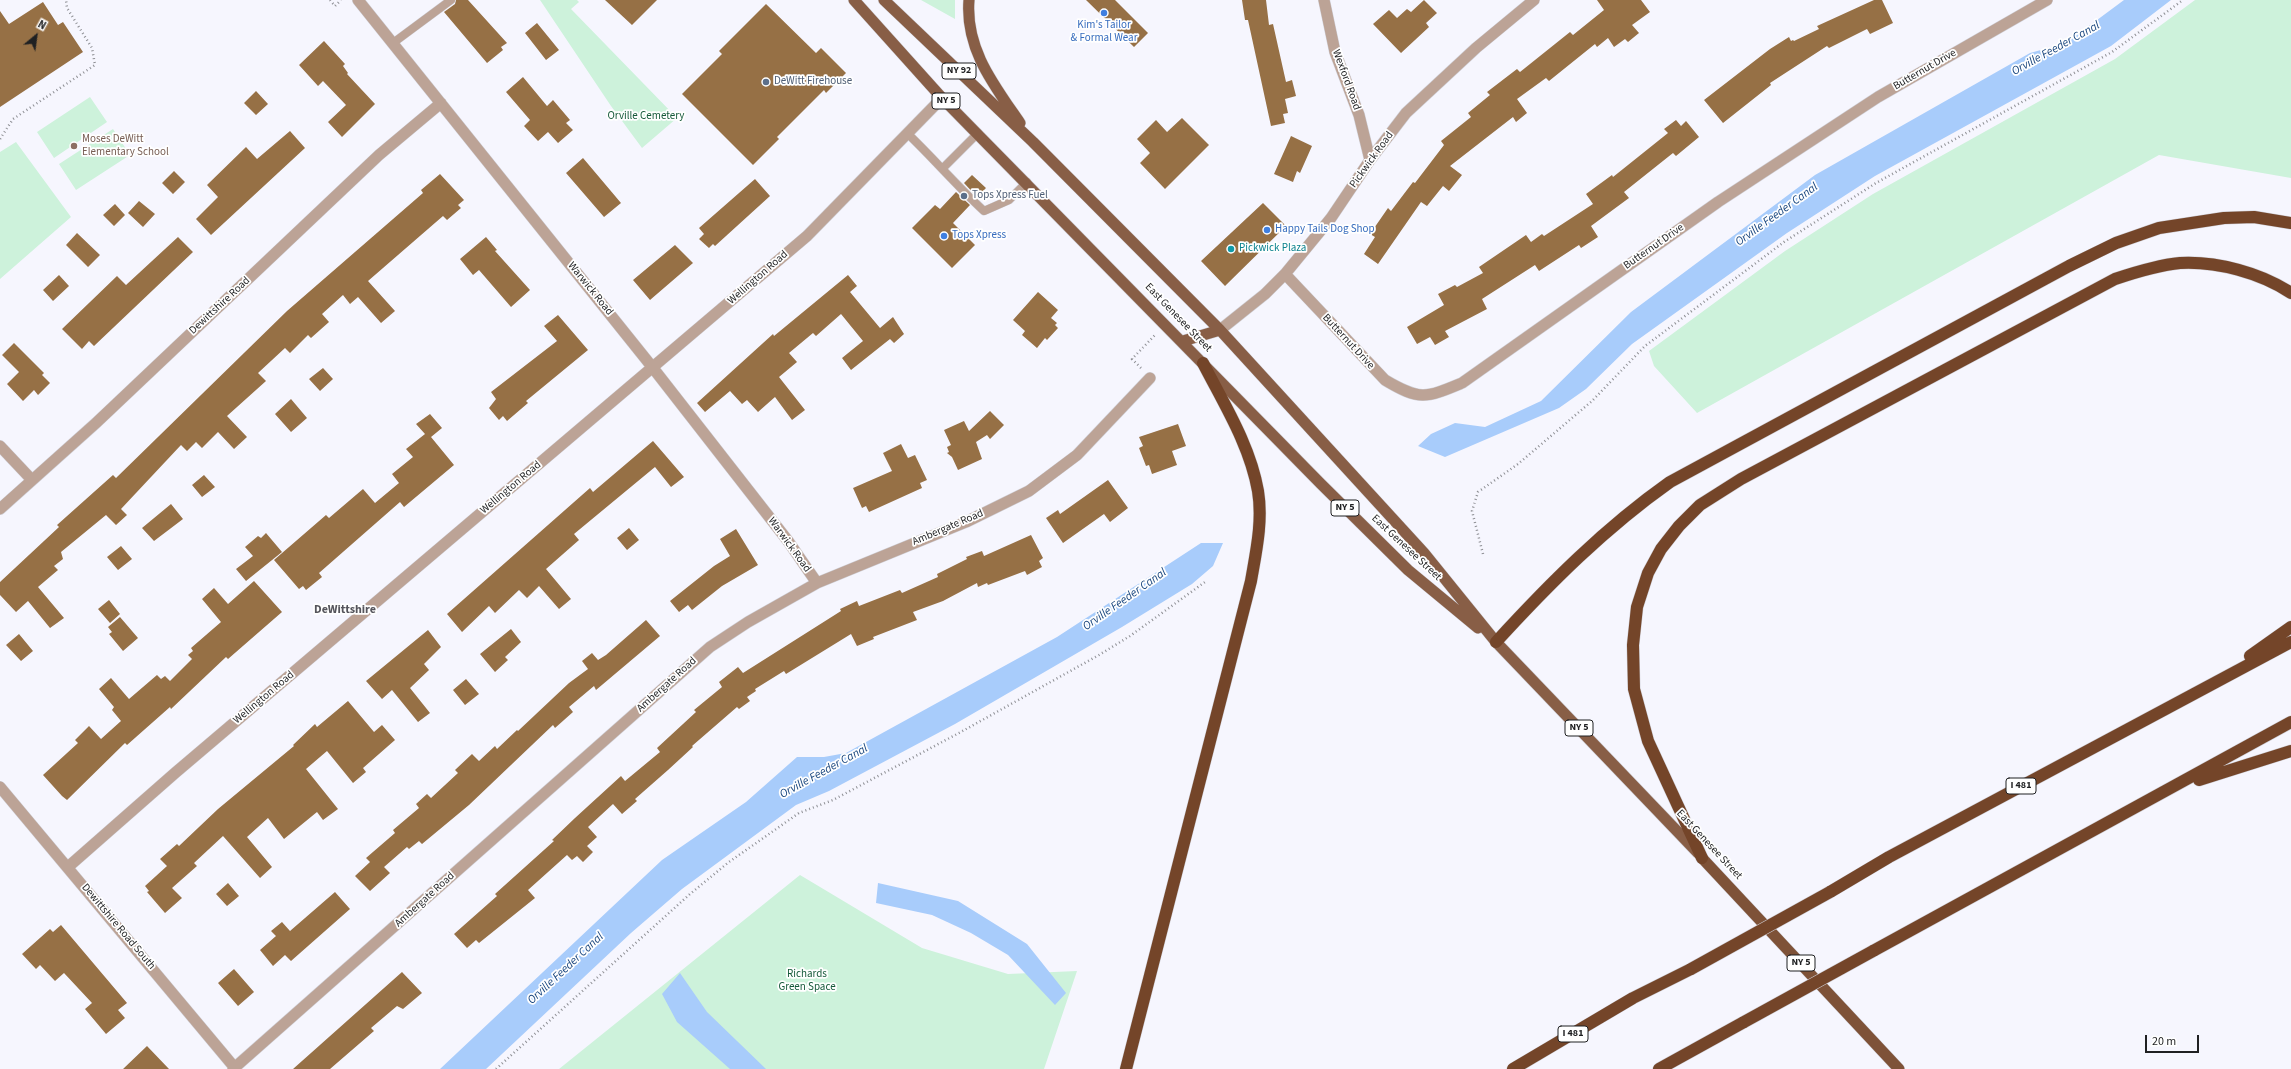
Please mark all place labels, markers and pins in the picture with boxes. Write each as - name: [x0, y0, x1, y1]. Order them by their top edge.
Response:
- marker: Kim's Tailor & Formal Wear: [1099, 8, 1109, 18]
- place label: Kim's Tailor & Formal Wear: [1071, 19, 1137, 45]
- place label: DeWitt Firehouse: [774, 75, 852, 89]
- marker: DeWitt Firehouse: [761, 77, 771, 87]
- place label: Moses DeWitt Elementary School: [82, 133, 169, 159]
- marker: Moses DeWitt Elementary School: [69, 141, 79, 151]
- place label: Tops Xpress Fuel: [972, 189, 1048, 203]
- marker: Tops Xpress Fuel: [959, 191, 969, 201]
- place label: Happy Tails Dog Shop: [1275, 223, 1375, 237]
- marker: Happy Tails Dog Shop: [1262, 225, 1272, 235]
- place label: Tops Xpress: [952, 229, 1006, 243]
- marker: Tops Xpress: [939, 231, 949, 241]
- place label: Pickwick Plaza: [1239, 242, 1306, 256]
- marker: Pickwick Plaza: [1226, 244, 1236, 254]

